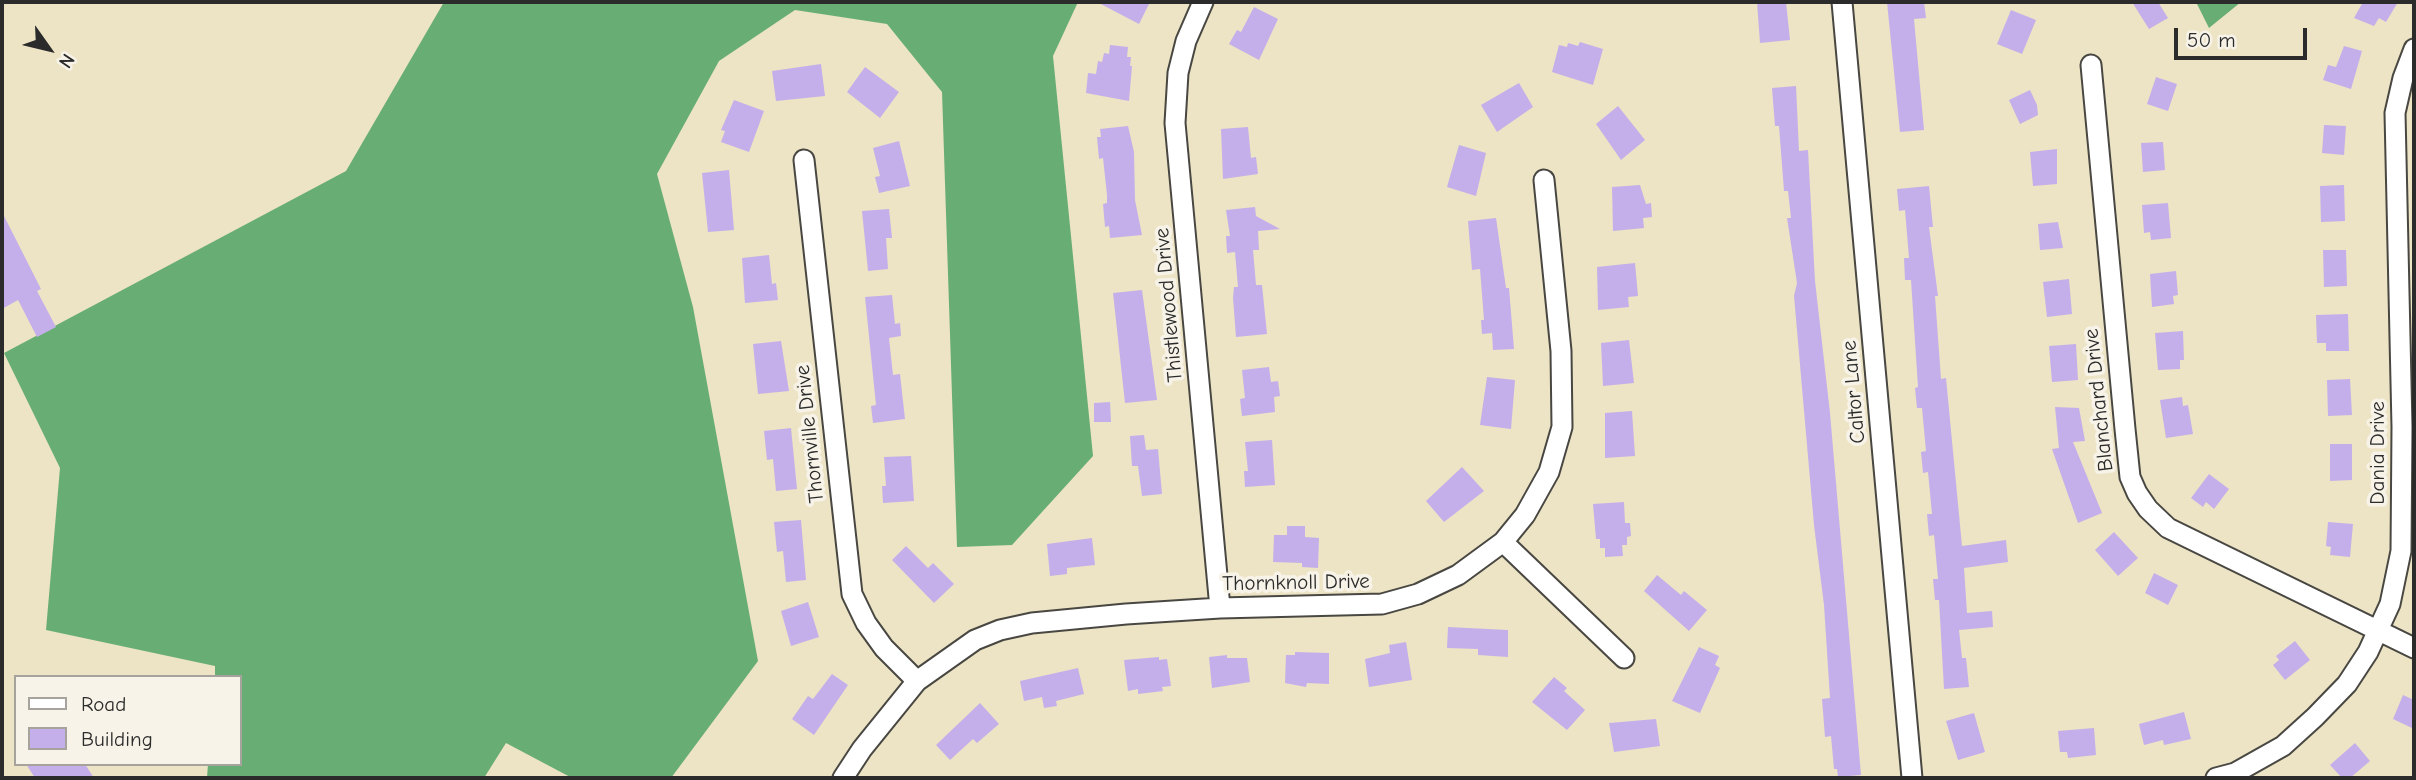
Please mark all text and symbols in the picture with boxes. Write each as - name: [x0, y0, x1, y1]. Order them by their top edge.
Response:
- north arrow: [14, 14, 84, 84]
- scale bar: [2178, 14, 2311, 58]
- text: 50 m: [2187, 28, 2236, 52]
- text: N: [54, 49, 79, 72]
- street label: Thistlewood Drive: [1150, 227, 1188, 383]
- street label: Blanchard Drive: [2079, 327, 2119, 473]
- street label: Caltor Lane: [1837, 339, 1871, 445]
- street label: Thornville Drive: [790, 364, 830, 504]
- street label: Dania Drive: [2365, 401, 2391, 505]
- street label: Thornknoll Drive: [1222, 569, 1370, 597]
- legend: [14, 675, 242, 766]
- text: Road: [81, 692, 126, 716]
- text: Building: [81, 727, 153, 751]

